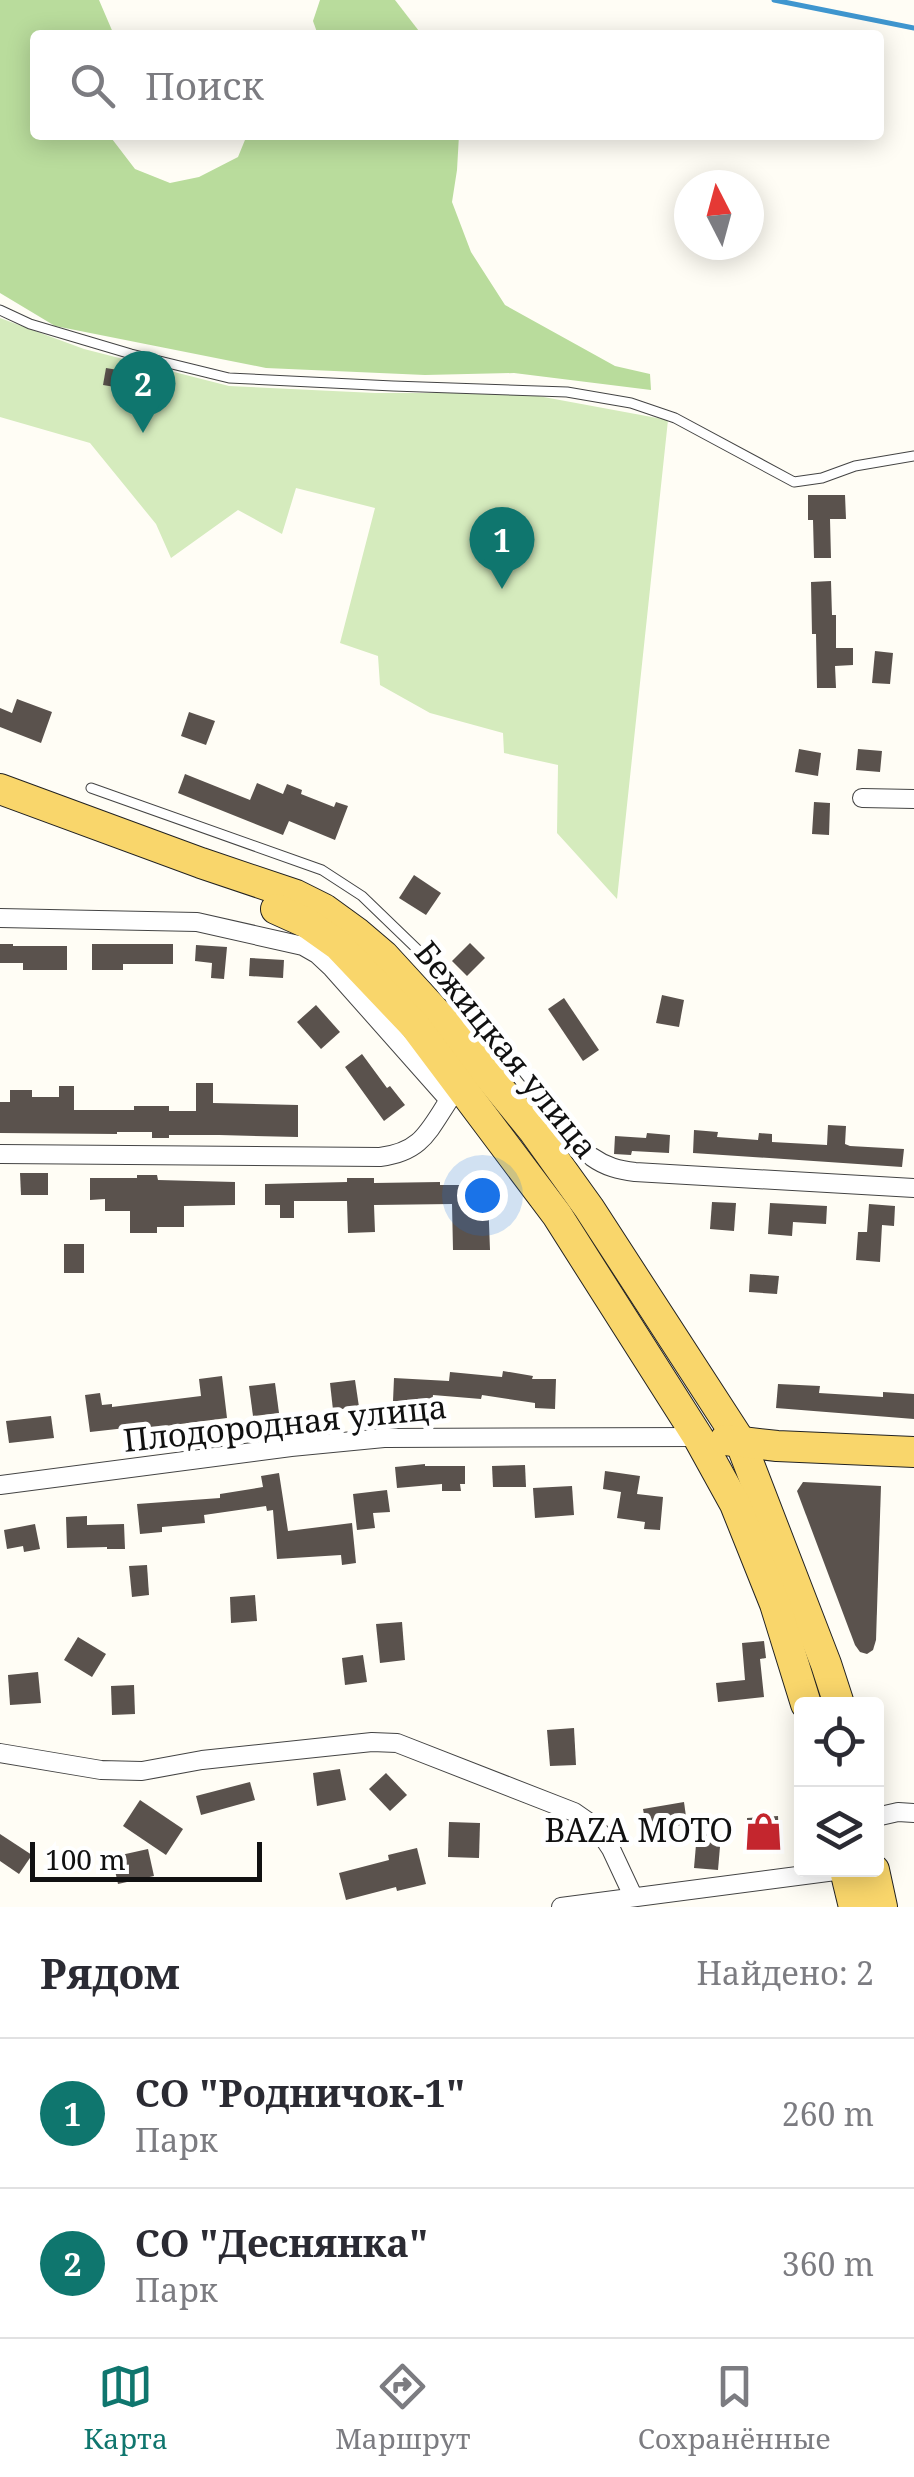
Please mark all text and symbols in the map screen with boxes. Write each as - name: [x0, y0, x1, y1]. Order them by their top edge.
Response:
- search box: [30, 30, 884, 140]
- icon: search: [65, 58, 120, 113]
- text: Поиск: [145, 59, 264, 111]
- north arrow: [674, 170, 764, 260]
- pin: 2: [110, 350, 176, 433]
- pin: 1: [470, 506, 534, 589]
- street label: Бежицкая улица: [406, 931, 608, 1167]
- your location: [457, 1170, 508, 1221]
- street label: Плодородная улица: [121, 1384, 449, 1461]
- map controls: [794, 1697, 884, 1877]
- button: locate: [794, 1697, 884, 1787]
- button: layers: [794, 1787, 884, 1877]
- place label: BAZA MOTO: [544, 1808, 733, 1851]
- shop icon: BAZA MOTO: [742, 1810, 784, 1852]
- scale bar: [30, 1837, 262, 1882]
- text: 100 m: [45, 1840, 126, 1878]
- text: Рядом: [40, 1944, 180, 2001]
- text: Найдено: 2: [696, 1951, 874, 1994]
- text: СО "Родничок-1": [135, 2066, 465, 2118]
- text: 1: [63, 2092, 82, 2135]
- text: 260 m: [782, 2092, 874, 2135]
- text: Парк: [135, 2118, 218, 2161]
- text: СО "Деснянка": [135, 2216, 428, 2268]
- text: 2: [63, 2242, 82, 2285]
- text: 360 m: [782, 2242, 874, 2285]
- text: Парк: [135, 2268, 218, 2311]
- tab: Карта: [84, 2359, 168, 2457]
- tab: Маршрут: [335, 2359, 471, 2457]
- tab: Сохранённые: [638, 2359, 830, 2457]

